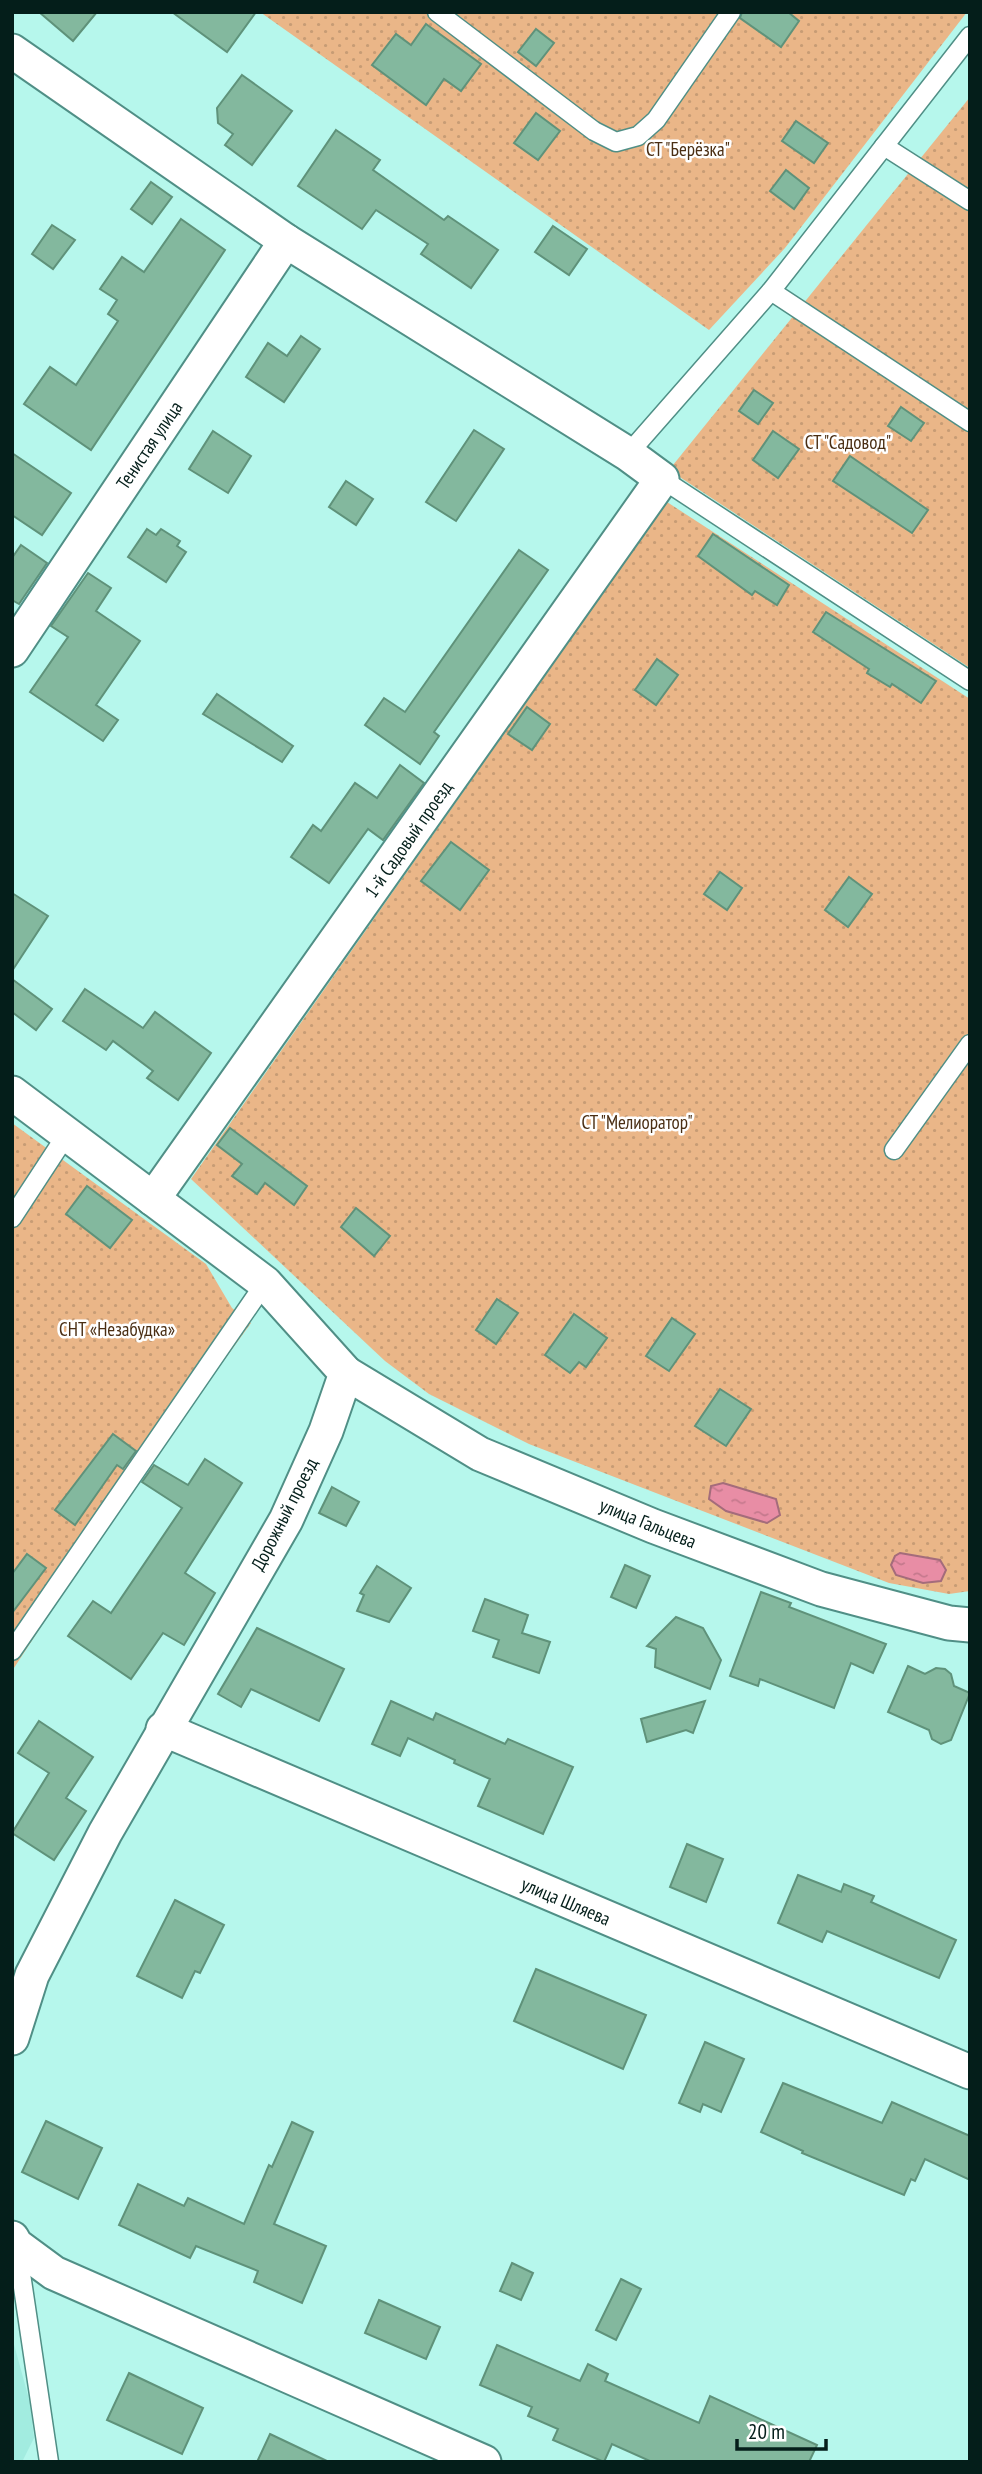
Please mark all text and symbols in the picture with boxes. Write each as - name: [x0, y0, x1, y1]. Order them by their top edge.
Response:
- park label: СТ "Берёзка": [646, 137, 730, 161]
- street label: Тенистая улица: [111, 396, 187, 494]
- park label: СТ "Садовод": [805, 430, 891, 454]
- street label: 1-й Садовый проезд: [359, 775, 458, 902]
- park label: СТ "Мелиоратор": [581, 1110, 693, 1134]
- park label: СНТ «Незабудка»: [59, 1317, 175, 1341]
- street label: Дорожный проезд: [245, 1453, 323, 1574]
- street label: улица Гальцева: [596, 1493, 700, 1553]
- street label: улица Шляева: [518, 1871, 614, 1931]
- scale bar: [737, 2408, 826, 2452]
- text: 20 m: [748, 2418, 785, 2445]

